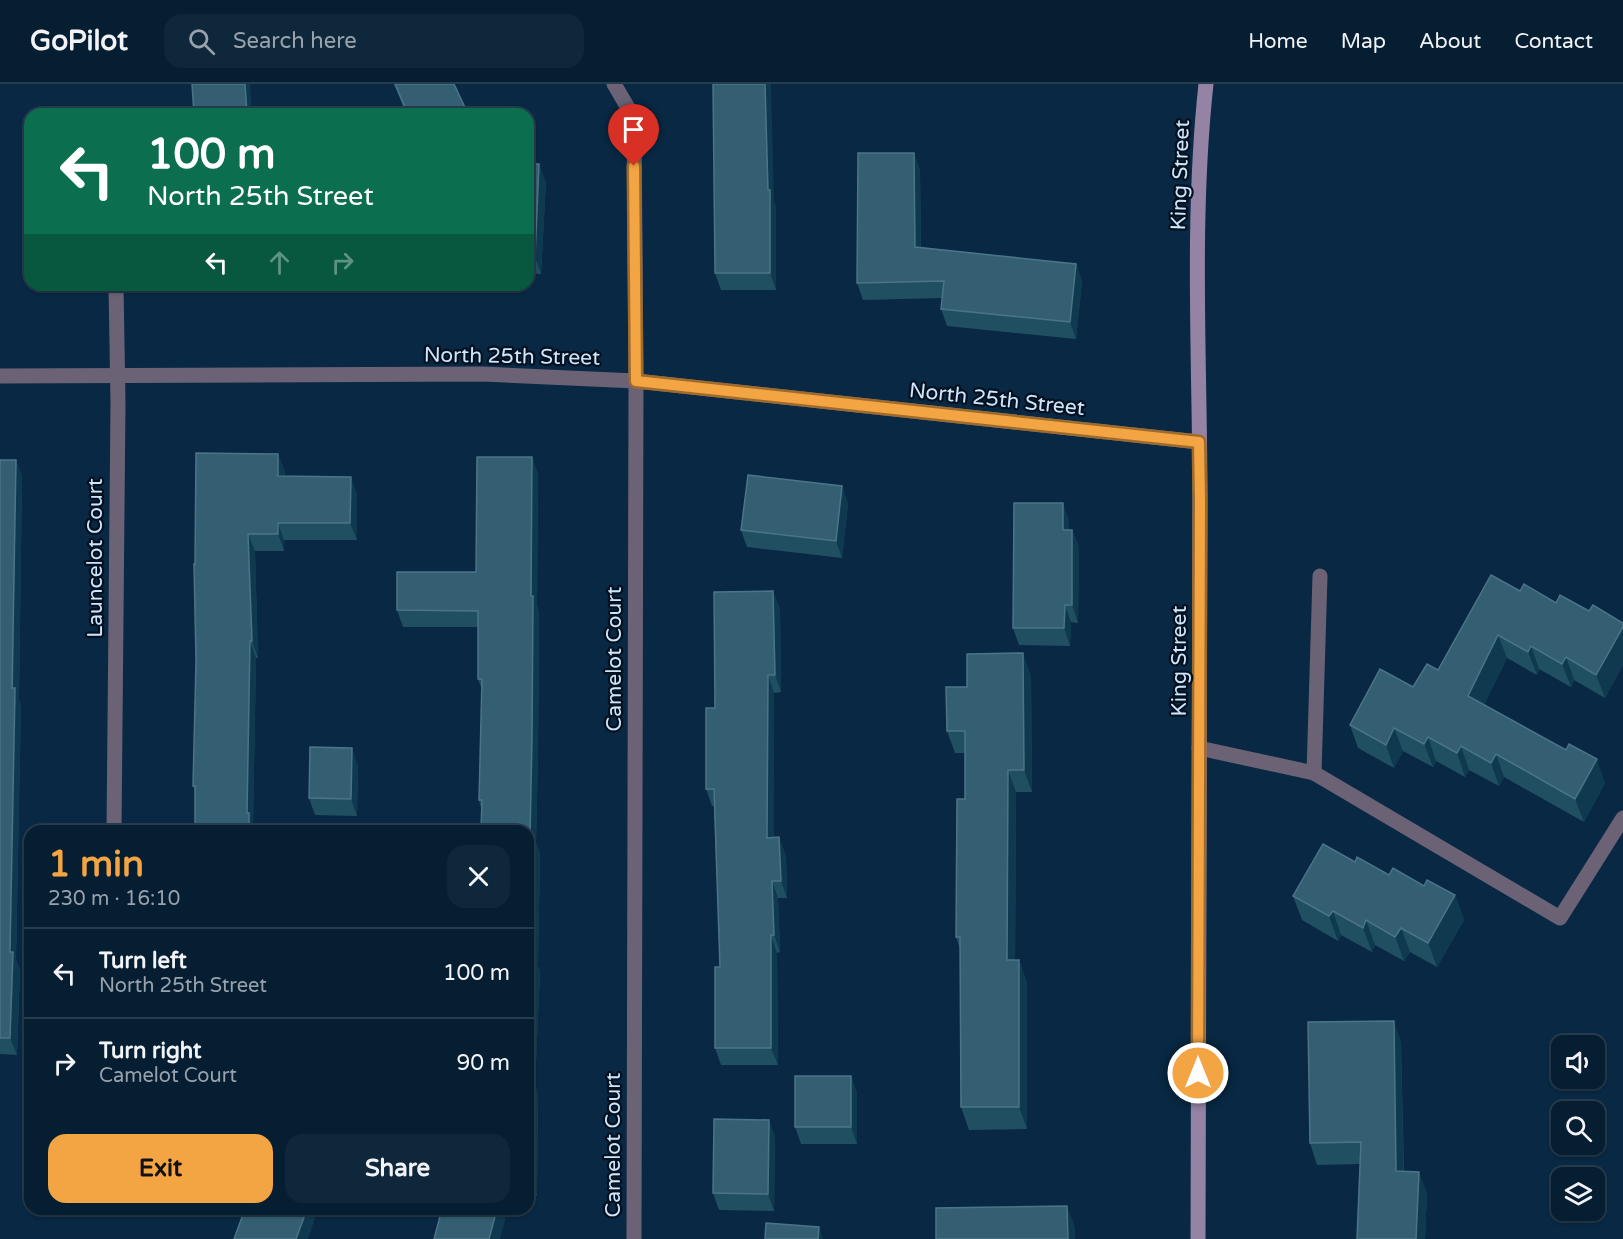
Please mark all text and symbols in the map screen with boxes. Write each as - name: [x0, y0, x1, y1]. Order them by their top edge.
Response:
- search box: [164, 14, 584, 68]
- text: GoPilot: [30, 24, 128, 58]
- icon: search: [185, 25, 218, 58]
- text: Search here: [233, 28, 357, 54]
- text: Home: [1248, 29, 1308, 54]
- text: Map: [1341, 29, 1386, 54]
- text: About: [1419, 29, 1481, 54]
- text: Contact: [1514, 29, 1593, 54]
- pin: [608, 104, 659, 166]
- icon: arrive: [617, 113, 650, 146]
- street label: King Street: [1166, 119, 1195, 231]
- text: 100 m: [147, 129, 276, 180]
- icon: left: [48, 132, 126, 210]
- text: North 25th Street: [147, 180, 374, 213]
- icon: left: [200, 246, 233, 279]
- icon: ahead: [263, 246, 296, 279]
- icon: right: [326, 246, 359, 279]
- street label: North 25th Street: [424, 342, 600, 371]
- street label: North 25th Street: [908, 378, 1086, 421]
- street label: Launcelot Court: [83, 478, 108, 638]
- street label: Camelot Court: [602, 587, 627, 731]
- street label: King Street: [1167, 606, 1192, 716]
- text: 1 min: [48, 843, 144, 886]
- button: close: [447, 845, 510, 908]
- text: 230 m · 16:10: [48, 887, 180, 911]
- text: Turn left: [99, 948, 187, 974]
- icon: left: [48, 957, 81, 990]
- text: 100 m: [443, 960, 510, 986]
- text: North 25th Street: [99, 974, 267, 998]
- map controls: [1551, 1035, 1605, 1221]
- button: sound: [1551, 1035, 1605, 1089]
- text: Turn right: [99, 1038, 201, 1064]
- position arrow: [1166, 1041, 1230, 1105]
- icon: right: [48, 1047, 81, 1080]
- text: 90 m: [456, 1050, 510, 1076]
- text: Camelot Court: [99, 1064, 237, 1088]
- street label: Camelot Court: [601, 1073, 626, 1217]
- button: search: [1551, 1101, 1605, 1155]
- button: Exit: [48, 1134, 273, 1203]
- button: Share: [285, 1134, 510, 1203]
- button: layers: [1551, 1167, 1605, 1221]

